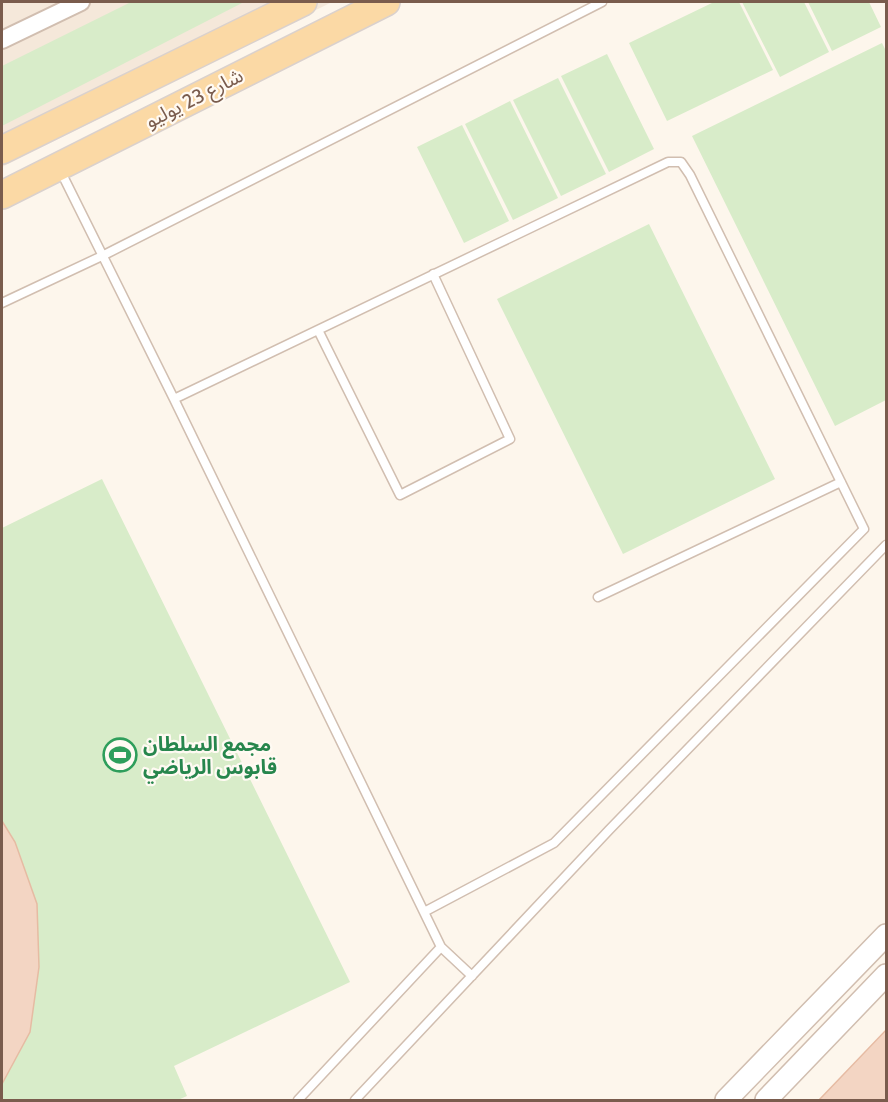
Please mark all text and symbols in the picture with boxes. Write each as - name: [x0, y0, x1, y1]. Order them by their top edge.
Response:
- street label: شارع 23 يوليو: [141, 63, 248, 136]
- place label: مجمع السلطان قابوس الرياضي: [143, 732, 277, 784]
- sports icon: مجمع السلطان قابوس الرياضي: [102, 737, 138, 773]

